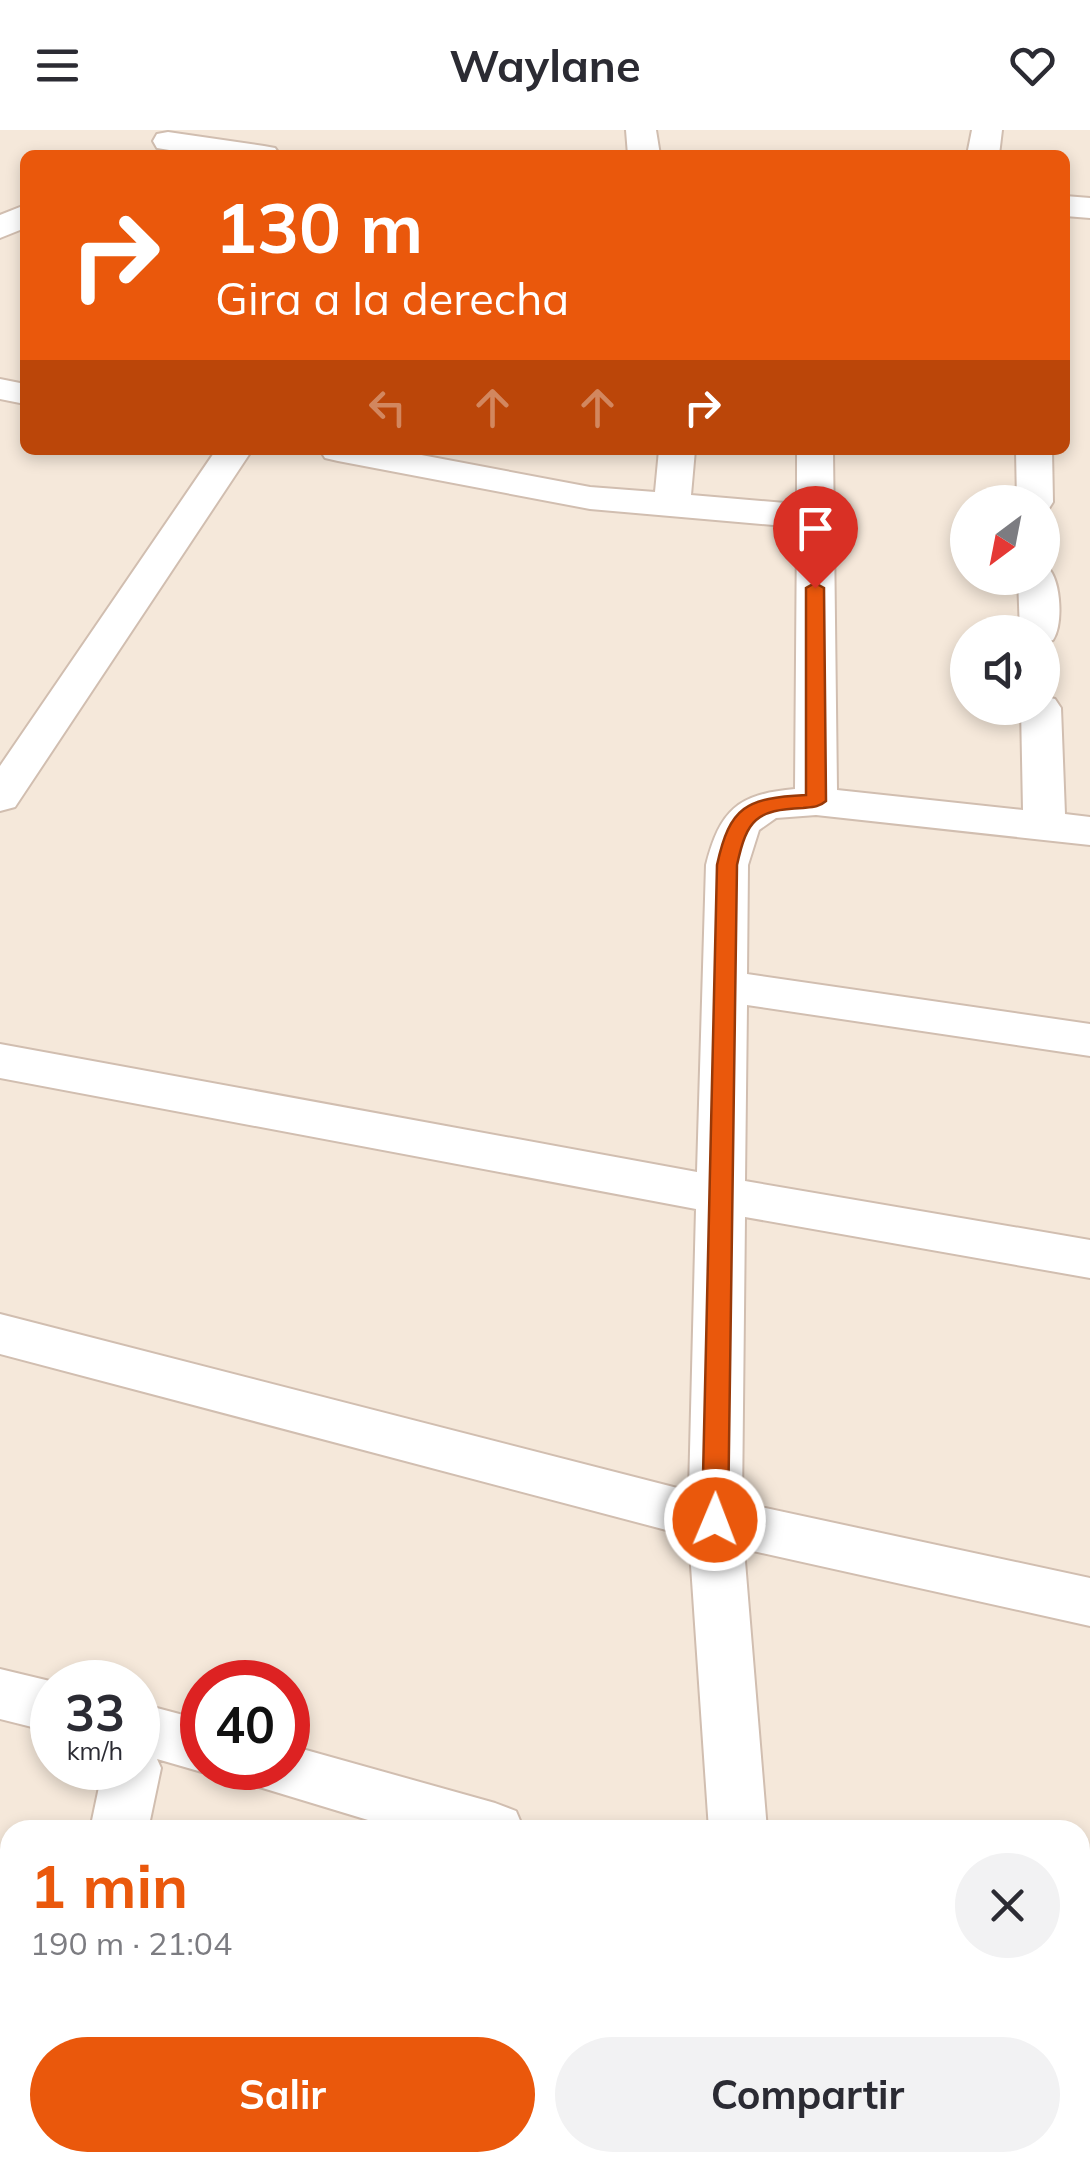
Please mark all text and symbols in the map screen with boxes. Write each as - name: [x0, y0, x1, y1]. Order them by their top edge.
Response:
- text: Waylane: [449, 37, 641, 93]
- icon: menu: [30, 38, 85, 93]
- icon: heart: [1005, 38, 1060, 93]
- text: 130 m: [215, 183, 423, 271]
- icon: right: [50, 190, 180, 320]
- text: Gira a la derecha: [215, 270, 569, 326]
- icon: left: [360, 380, 415, 435]
- icon: ahead: [465, 380, 520, 435]
- icon: ahead: [570, 380, 625, 435]
- icon: right: [675, 380, 730, 435]
- north arrow: [950, 485, 1060, 595]
- map controls: [950, 485, 1060, 725]
- pin: [773, 486, 858, 589]
- icon: arrive: [788, 501, 843, 556]
- button: sound: [950, 615, 1060, 725]
- position arrow: [663, 1468, 767, 1572]
- speed limit sign: 40: [180, 1660, 310, 1790]
- text: 33: [65, 1681, 125, 1744]
- text: km/h: [67, 1735, 123, 1766]
- text: 1 min: [30, 1848, 188, 1923]
- button: close: [955, 1853, 1060, 1958]
- text: 190 m · 21:04: [30, 1923, 232, 1963]
- button: Salir: [30, 2037, 535, 2152]
- button: Compartir: [555, 2037, 1060, 2152]

